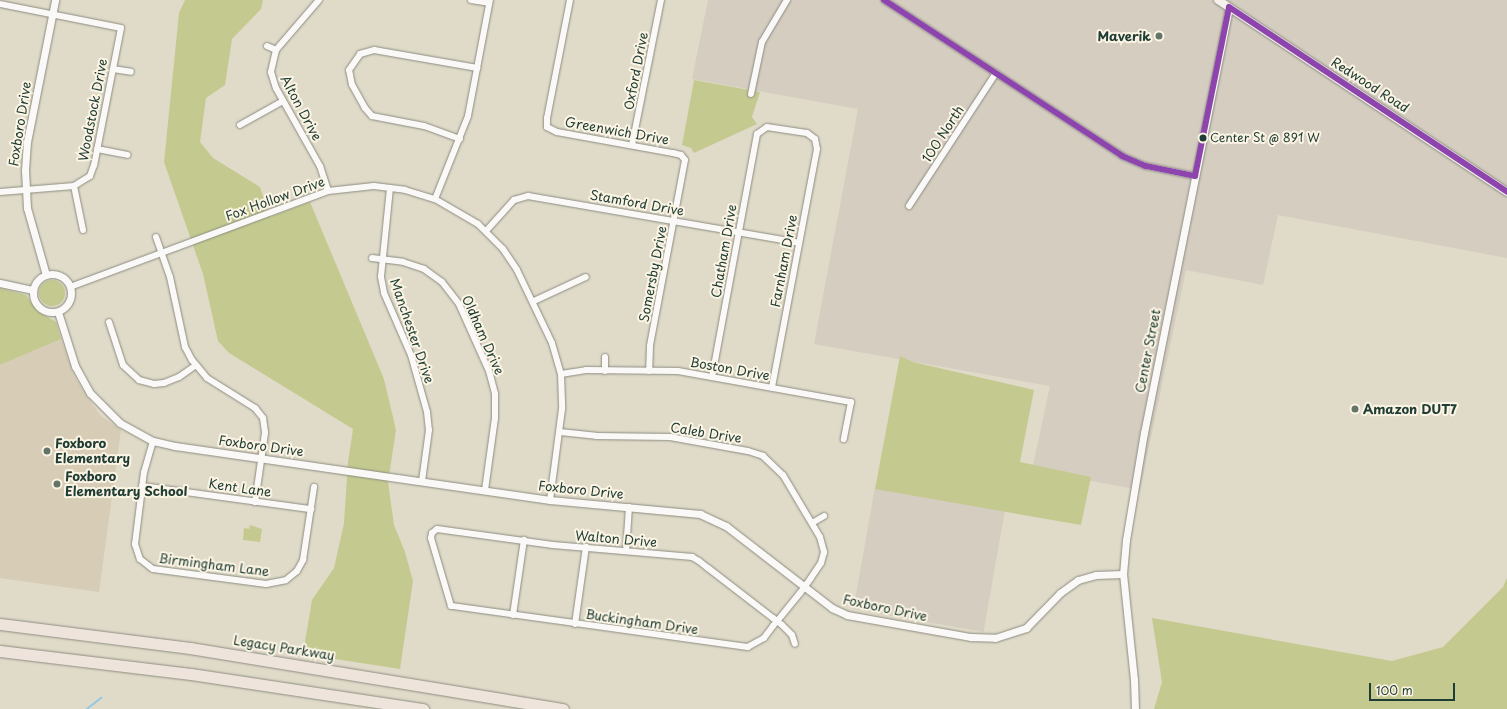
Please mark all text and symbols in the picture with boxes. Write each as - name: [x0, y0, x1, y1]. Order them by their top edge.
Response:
- place label: Maverik: [1097, 28, 1151, 44]
- street label: Oxford Drive: [621, 30, 651, 112]
- marker: Maverik: [1154, 31, 1164, 41]
- street label: Redwood Road: [1328, 54, 1412, 116]
- street label: Woodstock Drive: [75, 57, 111, 163]
- street label: Alton Drive: [277, 73, 325, 143]
- street label: Foxboro Drive: [6, 80, 34, 168]
- street label: 100 North: [919, 102, 967, 166]
- street label: Greenwich Drive: [564, 114, 670, 148]
- place label: Center St @ 891 W: [1210, 131, 1320, 145]
- marker: Center St @ 891 W: [1198, 133, 1208, 143]
- street label: Fox Hollow Drive: [223, 174, 327, 224]
- street label: Stamford Drive: [588, 187, 686, 219]
- street label: Chatham Drive: [708, 203, 740, 299]
- street label: Farnham Drive: [767, 213, 801, 309]
- street label: Somersby Drive: [636, 224, 670, 324]
- street label: Manchester Drive: [387, 276, 437, 386]
- street label: Oldham Drive: [458, 293, 508, 377]
- street label: Center Street: [1132, 307, 1164, 395]
- street label: Boston Drive: [689, 354, 771, 384]
- place label: Amazon DUT7: [1363, 401, 1457, 417]
- marker: Amazon DUT7: [1350, 404, 1360, 414]
- street label: Caleb Drive: [669, 420, 743, 446]
- street label: Foxboro Drive: [217, 432, 305, 460]
- place label: Foxboro Elementary: [55, 436, 130, 467]
- marker: Foxboro Elementary: [42, 446, 52, 456]
- place label: Foxboro Elementary School: [65, 469, 187, 500]
- street label: Kent Lane: [208, 476, 272, 500]
- street label: Foxboro Drive: [537, 478, 625, 502]
- marker: Foxboro Elementary School: [52, 479, 62, 489]
- street label: Walton Drive: [574, 528, 658, 550]
- street label: Birmingham Lane: [158, 550, 270, 580]
- street label: Foxboro Drive: [841, 591, 929, 625]
- street label: Buckingham Drive: [585, 606, 699, 638]
- street label: Legacy Parkway: [232, 632, 336, 664]
- scale bar: [1371, 675, 1457, 701]
- text: 100 m: [1376, 681, 1413, 699]

